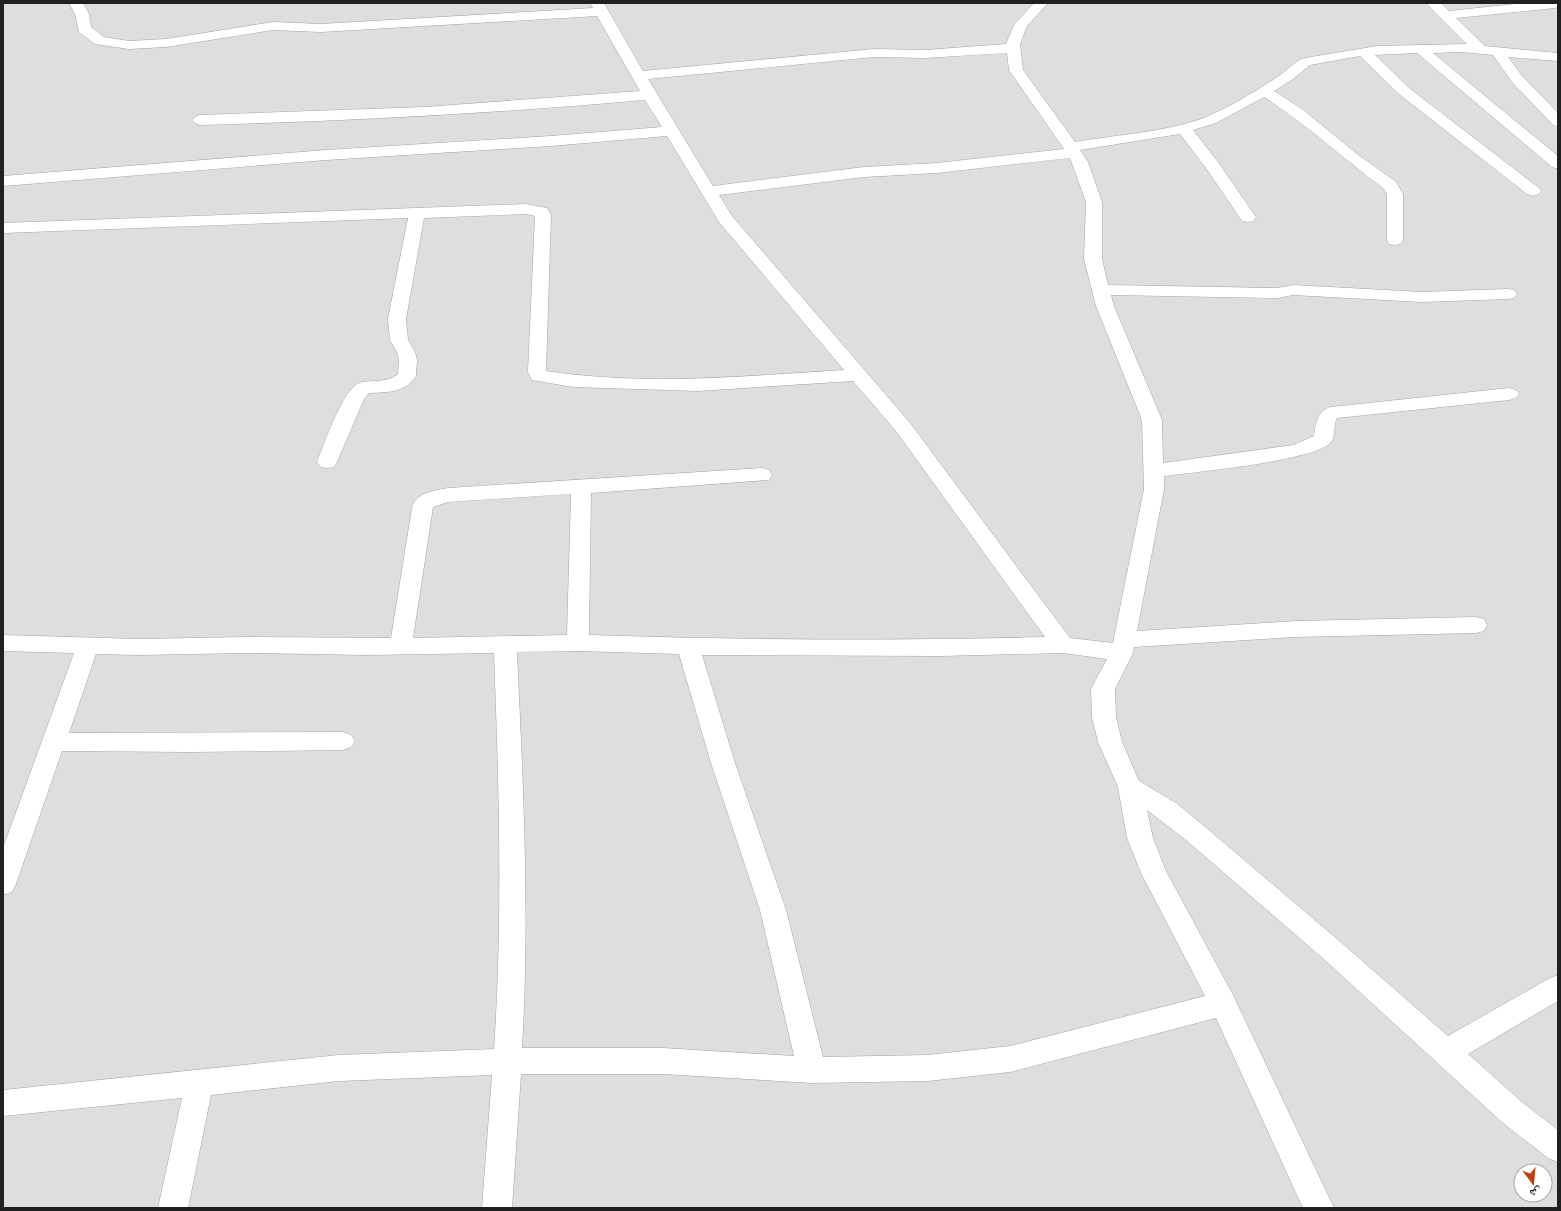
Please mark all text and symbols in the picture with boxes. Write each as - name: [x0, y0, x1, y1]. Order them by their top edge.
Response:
- north arrow: [1513, 1163, 1553, 1203]
- text: ش: [1528, 1183, 1543, 1200]

